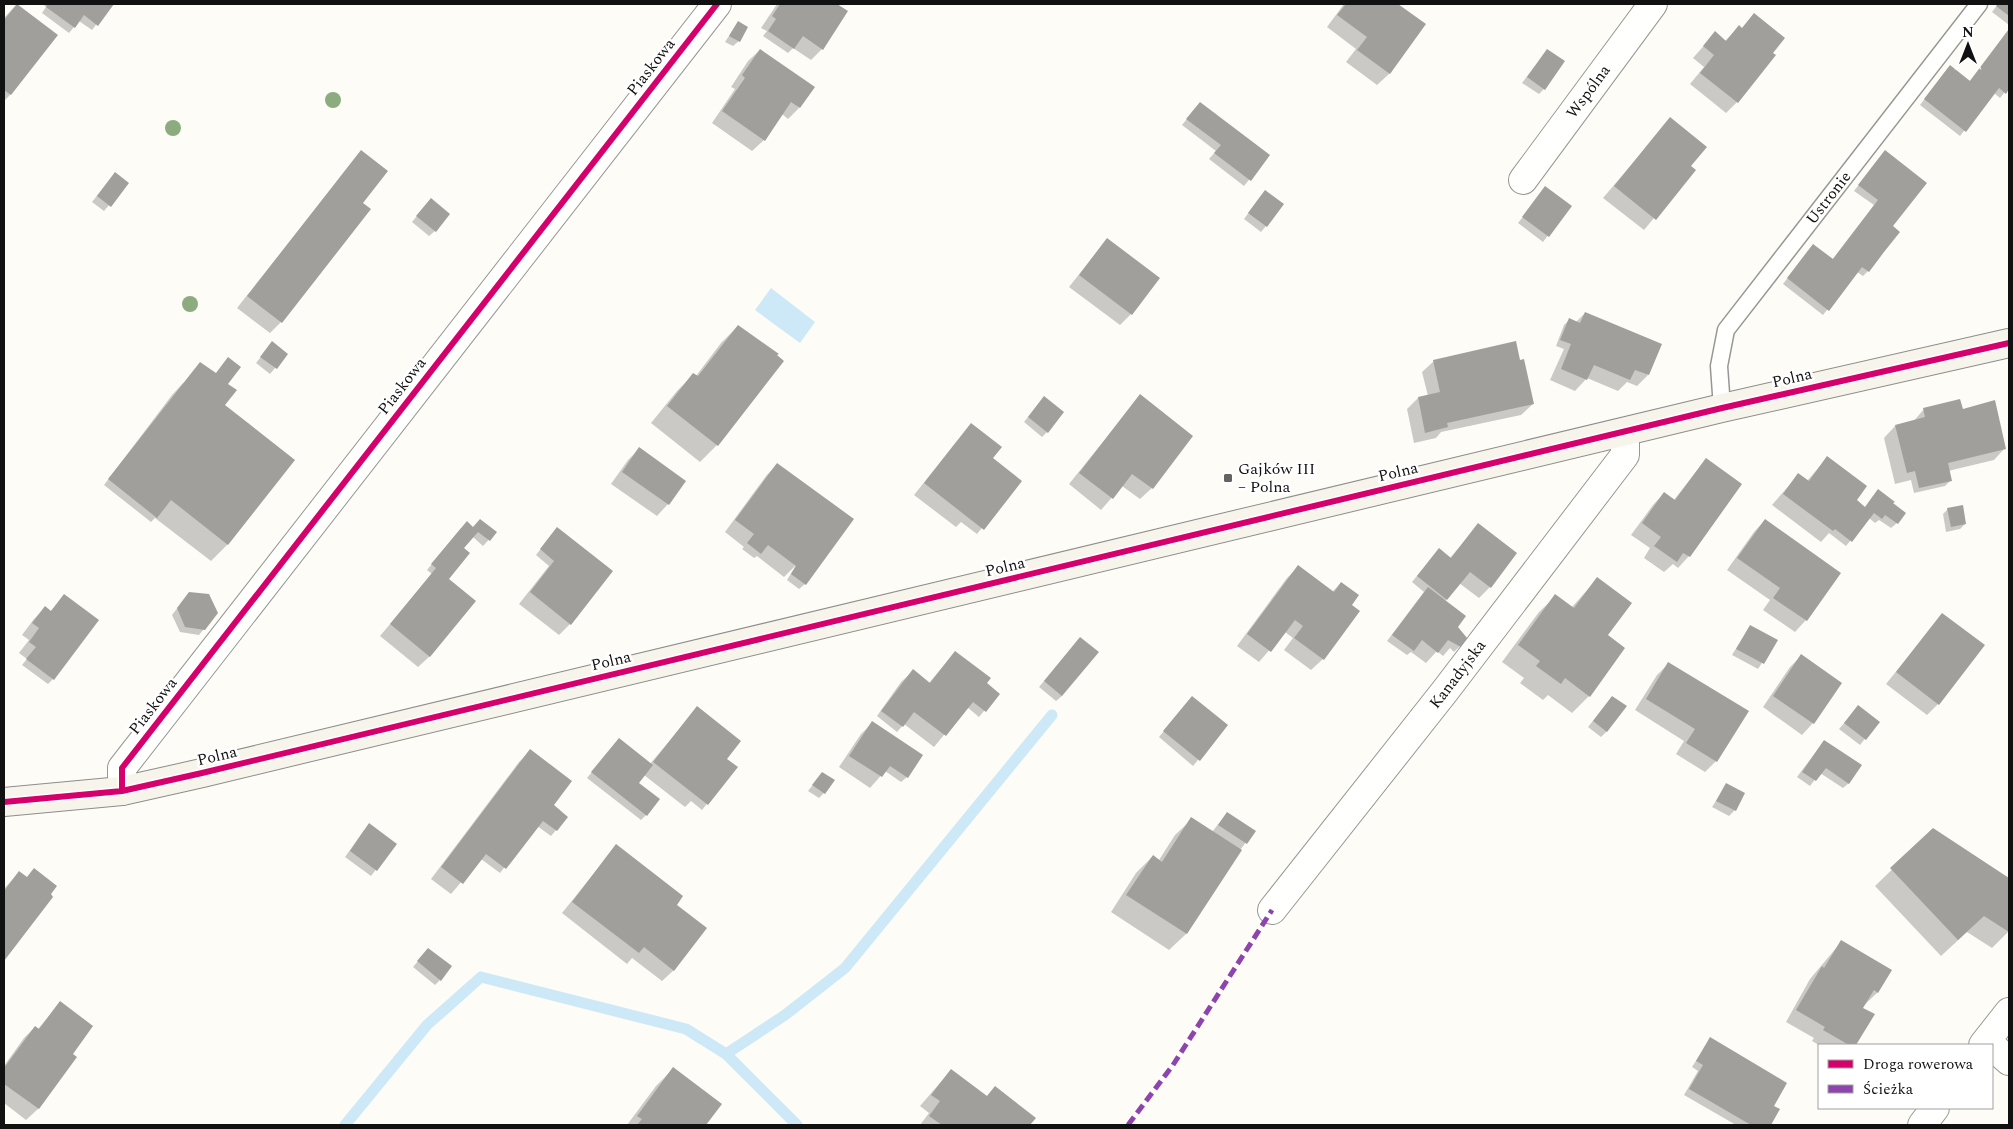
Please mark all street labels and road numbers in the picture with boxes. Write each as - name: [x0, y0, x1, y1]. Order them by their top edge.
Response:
- street label: Piaskowa: [621, 33, 681, 101]
- street label: Wspólna: [1560, 59, 1616, 123]
- street label: Ustronie: [1800, 166, 1857, 230]
- street label: Piaskowa: [372, 352, 432, 420]
- street label: Polna: [1770, 362, 1814, 394]
- street label: Polna: [1376, 456, 1420, 488]
- street label: Polna: [983, 551, 1027, 583]
- street label: Kanadyjska: [1423, 635, 1492, 714]
- street label: Polna: [589, 645, 633, 677]
- street label: Piaskowa: [123, 672, 183, 740]
- street label: Polna: [195, 740, 239, 772]

